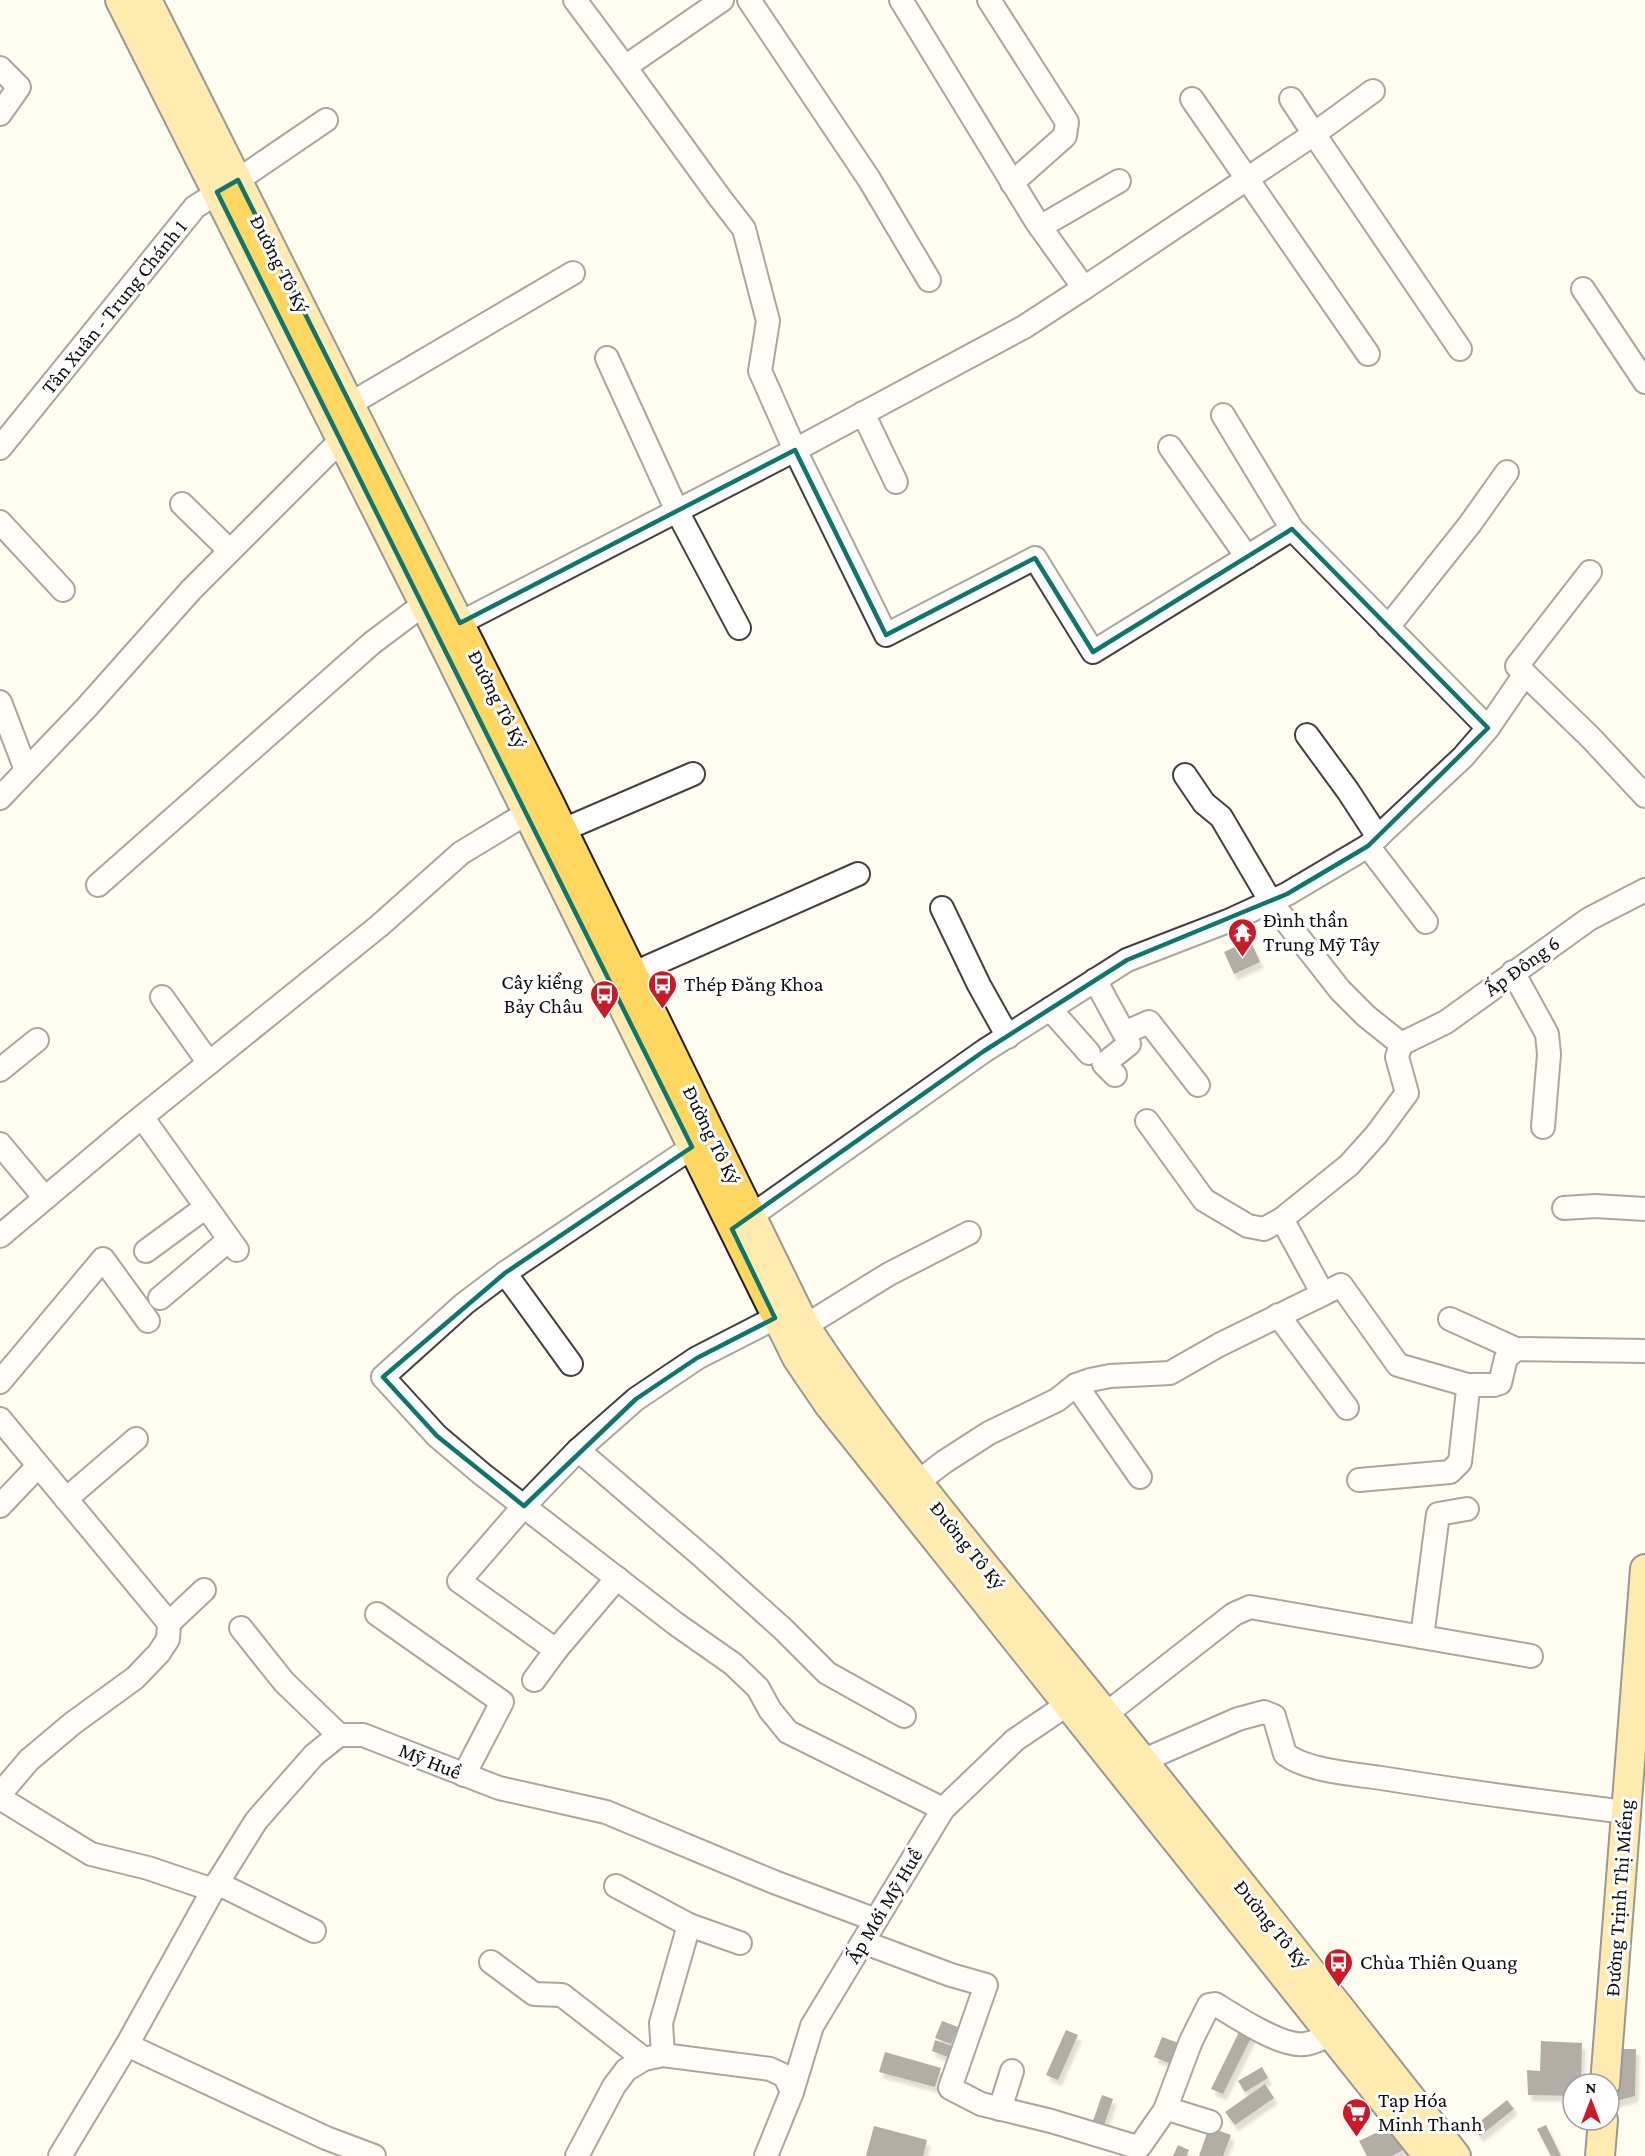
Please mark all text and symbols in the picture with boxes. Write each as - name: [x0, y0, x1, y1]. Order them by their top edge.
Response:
- street label: Đường Tô Ký: [245, 211, 315, 317]
- street label: Tân Xuân - Trung Chánh 1: [36, 215, 192, 399]
- street label: Đường Tô Ký: [463, 646, 533, 752]
- place label: Đình thần Trung Mỹ Tây: [1263, 908, 1380, 956]
- temple icon: Đình thần Trung Mỹ Tây: [1226, 916, 1258, 958]
- street label: Ấp Đông 6: [1480, 931, 1564, 1001]
- bus stop icon: Thép Đăng Khoa: [647, 968, 679, 1010]
- place label: Cây kiểng Bảy Châu: [501, 970, 583, 1018]
- place label: Thép Đăng Khoa: [684, 972, 824, 996]
- bus stop icon: Cây kiểng Bảy Châu: [588, 978, 620, 1020]
- street label: Đường Tô Ký: [678, 1082, 746, 1189]
- street label: Đường Tô Ký: [925, 1496, 1011, 1594]
- street label: Mỹ Huề: [395, 1738, 465, 1784]
- street label: Đường Trịnh Thị Miếng: [1600, 1799, 1638, 1997]
- street label: Ấp Mới Mỹ Huề: [840, 1844, 928, 1968]
- street label: Đường Tô Ký: [1229, 1875, 1315, 1973]
- bus stop icon: Chùa Thiên Quang: [1323, 1946, 1355, 1988]
- place label: Chùa Thiên Quang: [1360, 1950, 1517, 1974]
- north arrow: [1561, 2072, 1621, 2132]
- text: N: [1586, 2079, 1597, 2096]
- place label: Tạp Hóa Minh Thanh: [1378, 2088, 1482, 2136]
- supermarket icon: Tạp Hóa Minh Thanh: [1341, 2096, 1373, 2138]

